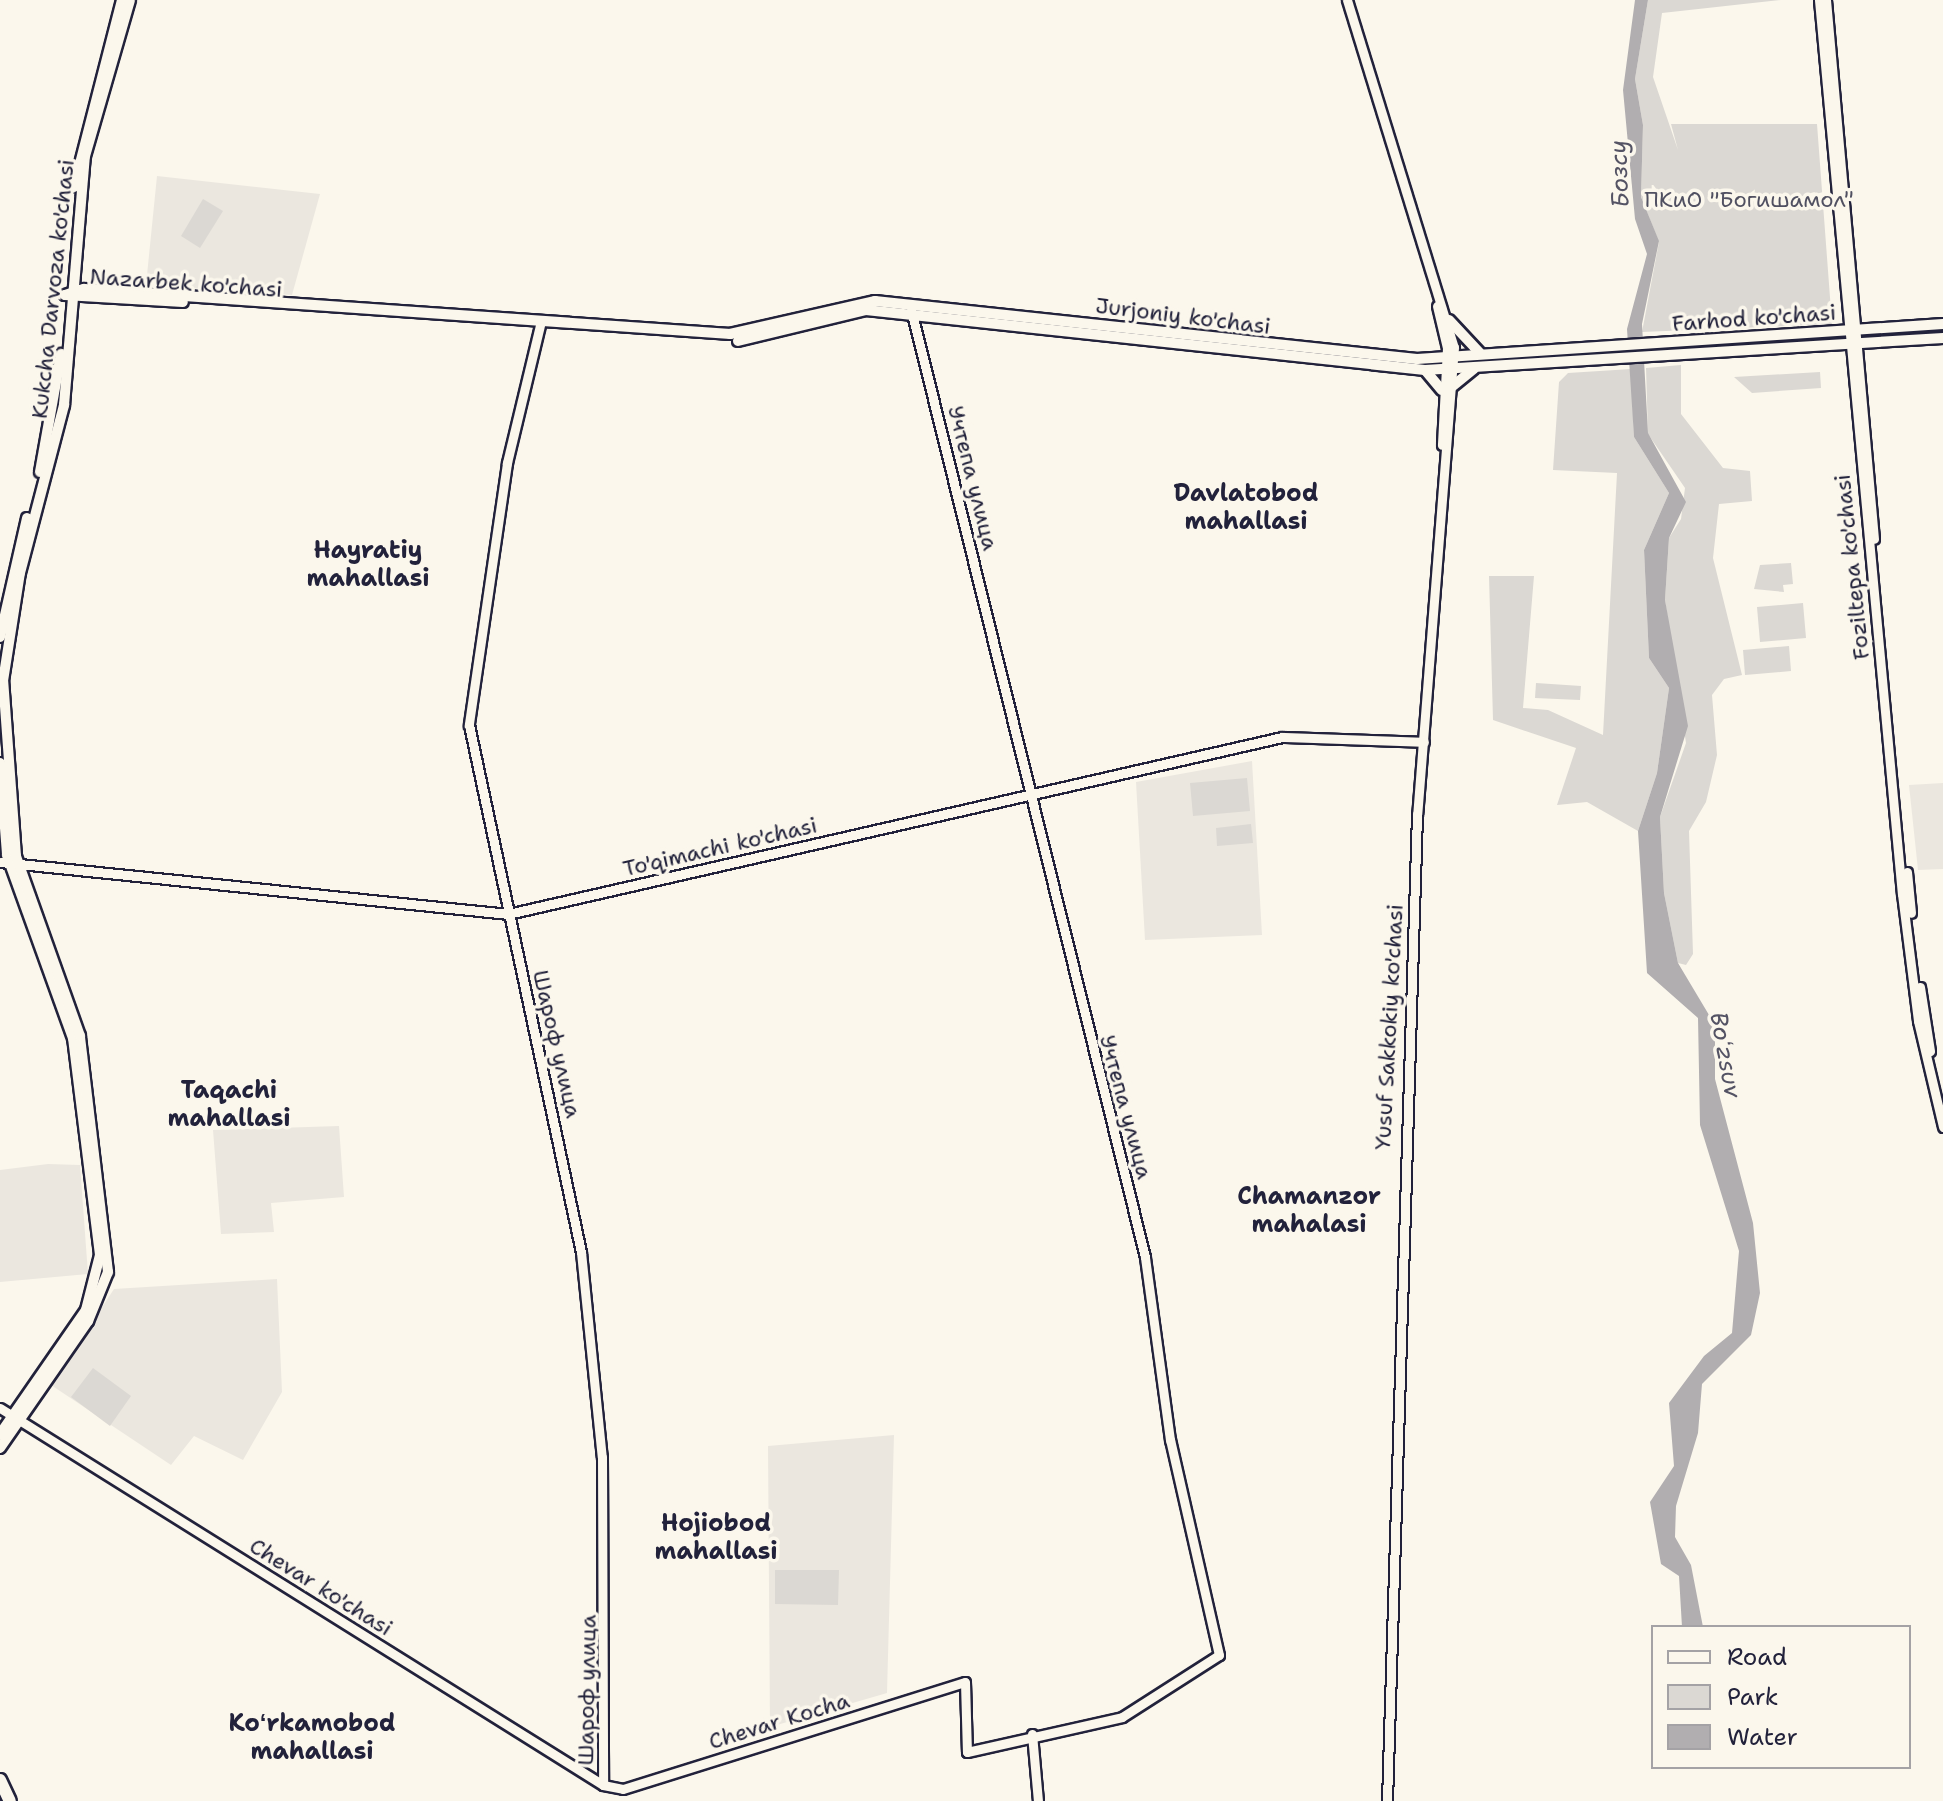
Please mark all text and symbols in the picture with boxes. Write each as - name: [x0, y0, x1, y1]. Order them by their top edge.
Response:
- water label: Бозсу: [1604, 140, 1636, 208]
- street label: Kukcha Darvoza ko'chasi: [26, 158, 80, 420]
- park label: ПКиО "Богишамол": [1644, 187, 1854, 213]
- street label: Nazarbek ko'chasi: [89, 263, 283, 303]
- street label: Jurjoniy ko'chasi: [1094, 292, 1272, 340]
- street label: Farhod ko'chasi: [1671, 299, 1837, 337]
- street label: Учтепа улица: [942, 403, 1004, 553]
- street label: Foziltepa ko'chasi: [1829, 473, 1875, 661]
- district label: Davlatobod mahallasi: [1174, 480, 1318, 536]
- district label: Hayratiy mahallasi: [306, 537, 430, 593]
- street label: To'qimachi ko'chasi: [620, 812, 820, 882]
- street label: Yusuf Sakkokiy ko'chasi: [1369, 904, 1409, 1150]
- street label: Шароф улица: [527, 967, 587, 1121]
- water label: Boʻzsuv: [1703, 1010, 1747, 1100]
- street label: Учтепа улица: [1094, 1032, 1158, 1182]
- district label: Taqachi mahallasi: [167, 1077, 291, 1133]
- district label: Chamanzor mahalasi: [1237, 1183, 1381, 1239]
- district label: Hojiobod mahallasi: [654, 1510, 778, 1566]
- street label: Chevar ko'chasi: [245, 1532, 397, 1642]
- street label: Шароф улица: [572, 1614, 602, 1766]
- legend: [1651, 1625, 1911, 1769]
- text: Road: [1727, 1641, 1787, 1673]
- text: Park: [1727, 1681, 1779, 1713]
- street label: Chevar Kocha: [706, 1687, 852, 1755]
- district label: Koʻrkamobod mahallasi: [229, 1710, 395, 1766]
- text: Water: [1727, 1721, 1798, 1753]

